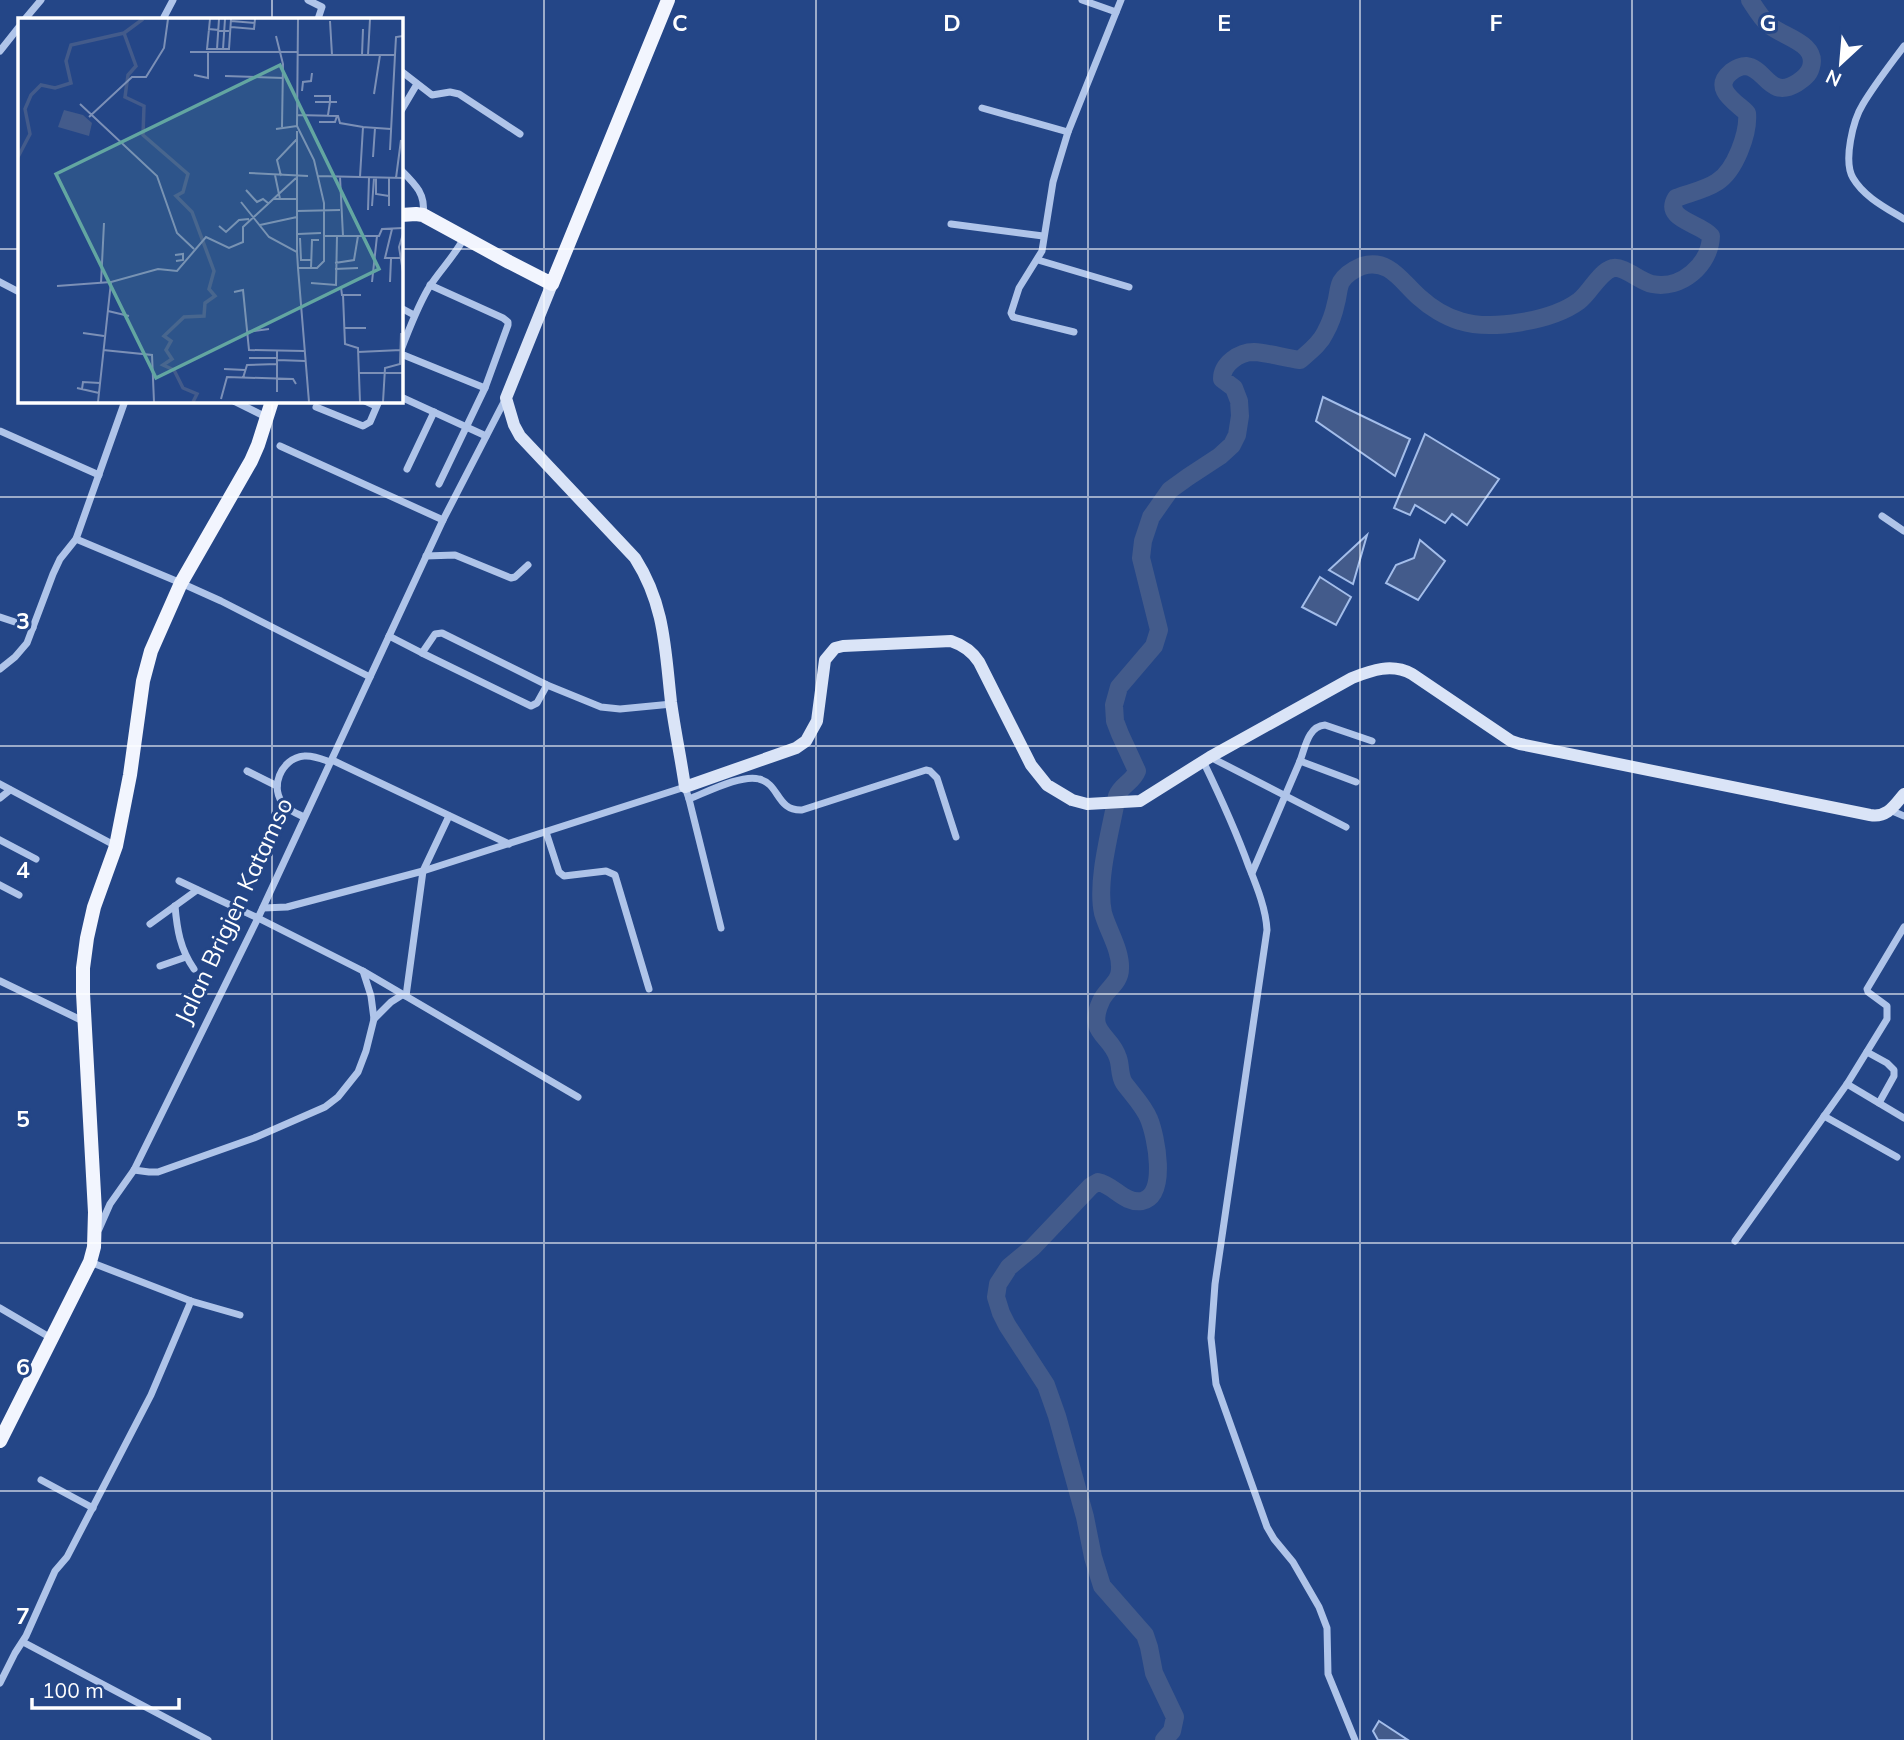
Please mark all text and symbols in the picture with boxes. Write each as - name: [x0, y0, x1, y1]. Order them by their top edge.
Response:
- text: C: [672, 8, 688, 37]
- text: D: [943, 8, 961, 37]
- text: E: [1217, 8, 1231, 37]
- text: F: [1489, 8, 1503, 37]
- text: G: [1759, 8, 1777, 37]
- inset map: [18, 18, 402, 402]
- north arrow: [1806, 28, 1876, 98]
- text: N: [1822, 64, 1845, 92]
- text: 3: [16, 606, 30, 635]
- street label: Jalan Brigjen Katamso: [167, 793, 299, 1028]
- text: 4: [16, 855, 30, 884]
- text: 5: [16, 1104, 30, 1133]
- text: 6: [16, 1352, 30, 1381]
- text: 7: [16, 1601, 30, 1630]
- scale bar: [32, 1666, 178, 1710]
- text: 100 m: [42, 1677, 104, 1703]

